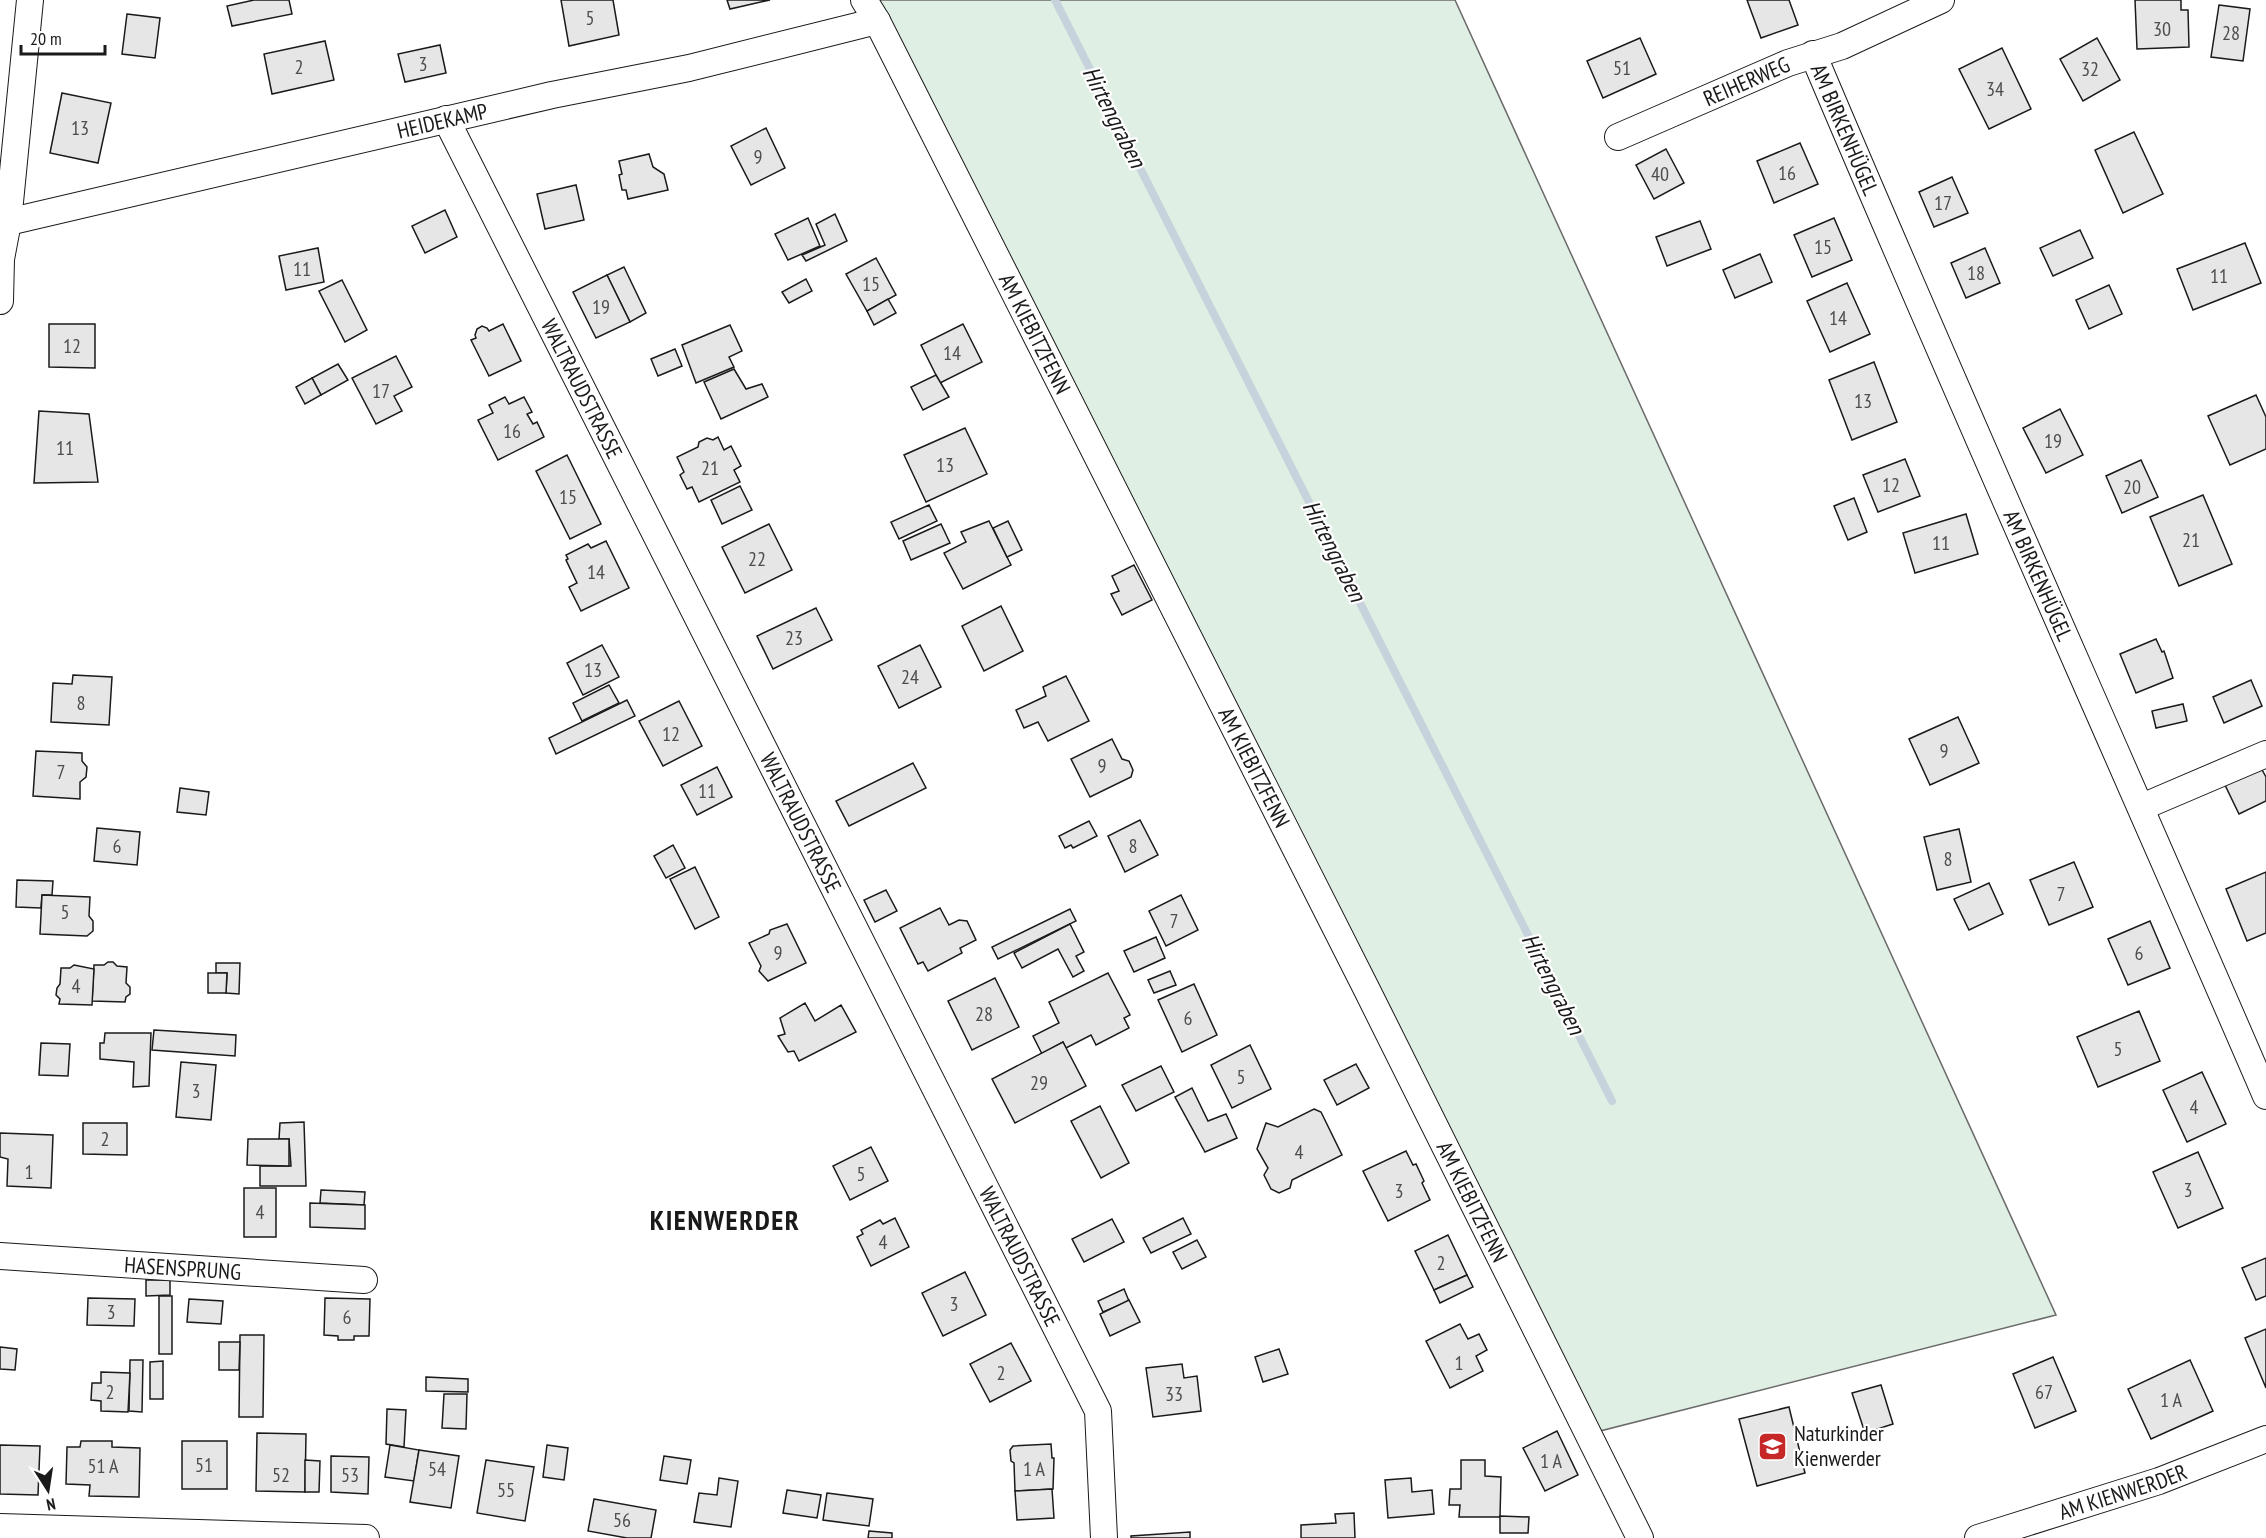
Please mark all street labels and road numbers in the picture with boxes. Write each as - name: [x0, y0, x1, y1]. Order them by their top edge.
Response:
- street label: REIHERWEG: [1699, 50, 1794, 112]
- street label: AM BIRKENHÜGEL: [1805, 60, 1885, 199]
- street label: HEIDEKAMP: [394, 96, 490, 145]
- street label: AM KIEBITZFENN: [993, 269, 1077, 398]
- street label: WALTRAUDSTRASSE: [535, 314, 629, 463]
- street label: AM BIRKENHÜGEL: [1997, 506, 2079, 645]
- street label: AM KIEBITZFENN: [1212, 702, 1296, 832]
- street label: WALTRAUDSTRASSE: [754, 748, 848, 897]
- street label: AM KIEBITZFENN: [1431, 1137, 1514, 1267]
- street label: WALTRAUDSTRASSE: [973, 1182, 1067, 1331]
- street label: HASENSPRUNG: [123, 1250, 242, 1286]
- street label: AM KIENWERDER: [2055, 1458, 2191, 1526]

